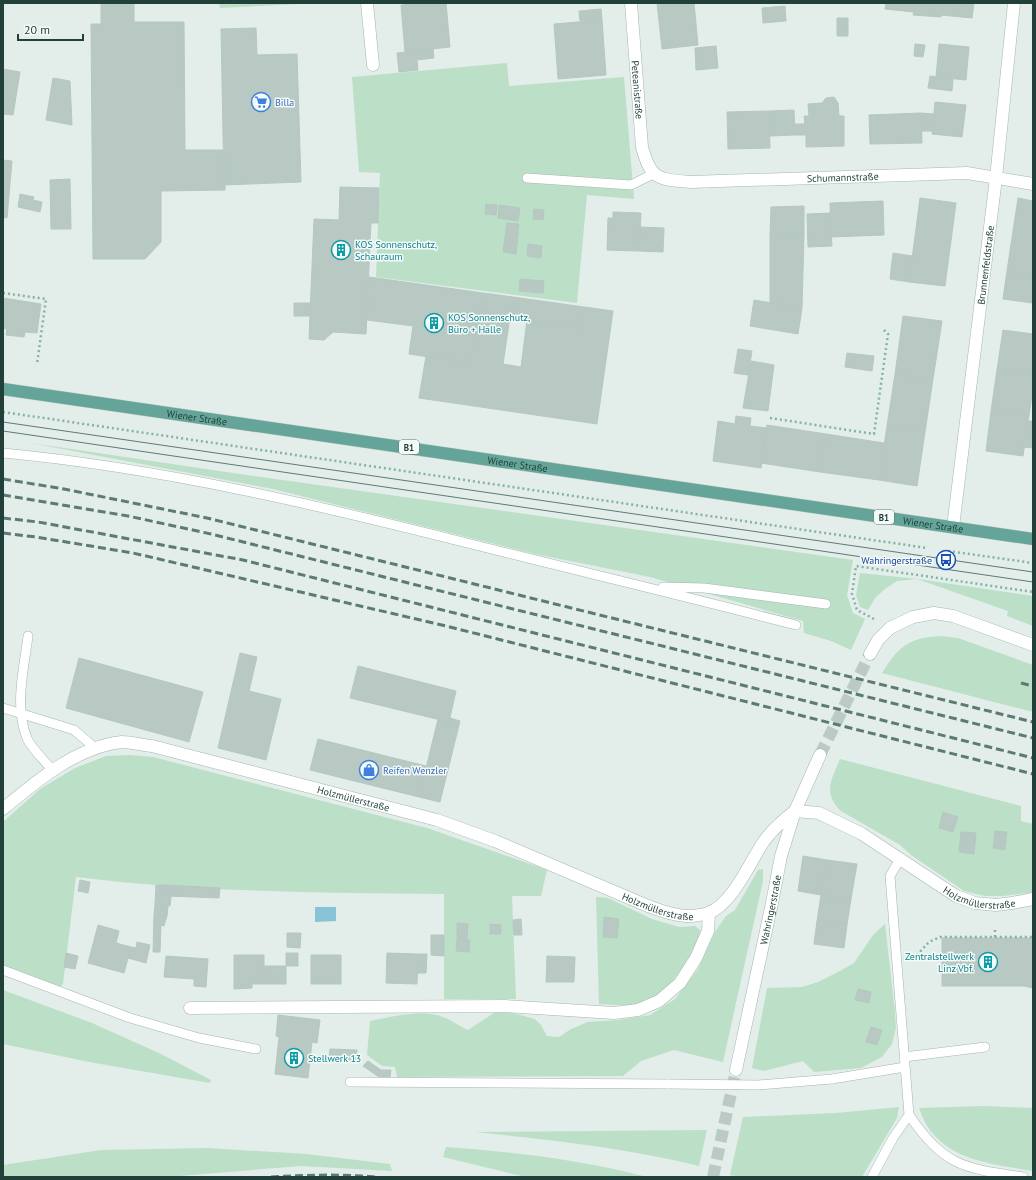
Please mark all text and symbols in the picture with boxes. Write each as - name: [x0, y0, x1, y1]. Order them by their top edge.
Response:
- scale bar: [18, 16, 83, 42]
- text: 20 m: [24, 22, 50, 37]
- street label: Peteanistraße: [629, 60, 646, 120]
- supermarket icon: Billa: [250, 91, 272, 113]
- place label: Billa: [275, 96, 294, 109]
- street label: Schumannstraße: [807, 169, 879, 185]
- street label: Brunnenfeldstraße: [974, 225, 997, 305]
- place label: KOS Sonnenschutz, Schauraum: [355, 238, 437, 263]
- building icon: KOS Sonnenschutz, Schauraum: [330, 239, 352, 261]
- place label: KOS Sonnenschutz, Büro + Halle: [448, 311, 530, 336]
- building icon: KOS Sonnenschutz, Büro + Halle: [423, 312, 445, 334]
- street label: Wiener Straße: [166, 406, 228, 428]
- road number: B1: [399, 440, 419, 454]
- street label: Wiener Straße: [487, 453, 549, 475]
- road number: B1: [874, 510, 894, 524]
- street label: Wiener Straße: [902, 514, 964, 535]
- bus stop icon: Wahringerstraße: [935, 549, 957, 571]
- place label: Wahringerstraße: [861, 554, 932, 567]
- shop icon: Reifen Wenzler: [358, 759, 380, 781]
- place label: Reifen Wenzler: [383, 764, 447, 777]
- street label: Holzmüllerstraße: [316, 783, 391, 814]
- street label: Wahringerstraße: [757, 874, 784, 946]
- street label: Holzmüllerstraße: [941, 883, 1016, 912]
- street label: Holzmüllerstraße: [620, 889, 694, 923]
- place label: Zentralstellwerk Linz Vbf.: [905, 950, 974, 975]
- building icon: Zentralstellwerk Linz Vbf.: [977, 951, 999, 973]
- building icon: Stellwerk 13: [283, 1047, 305, 1069]
- place label: Stellwerk 13: [308, 1052, 361, 1065]

